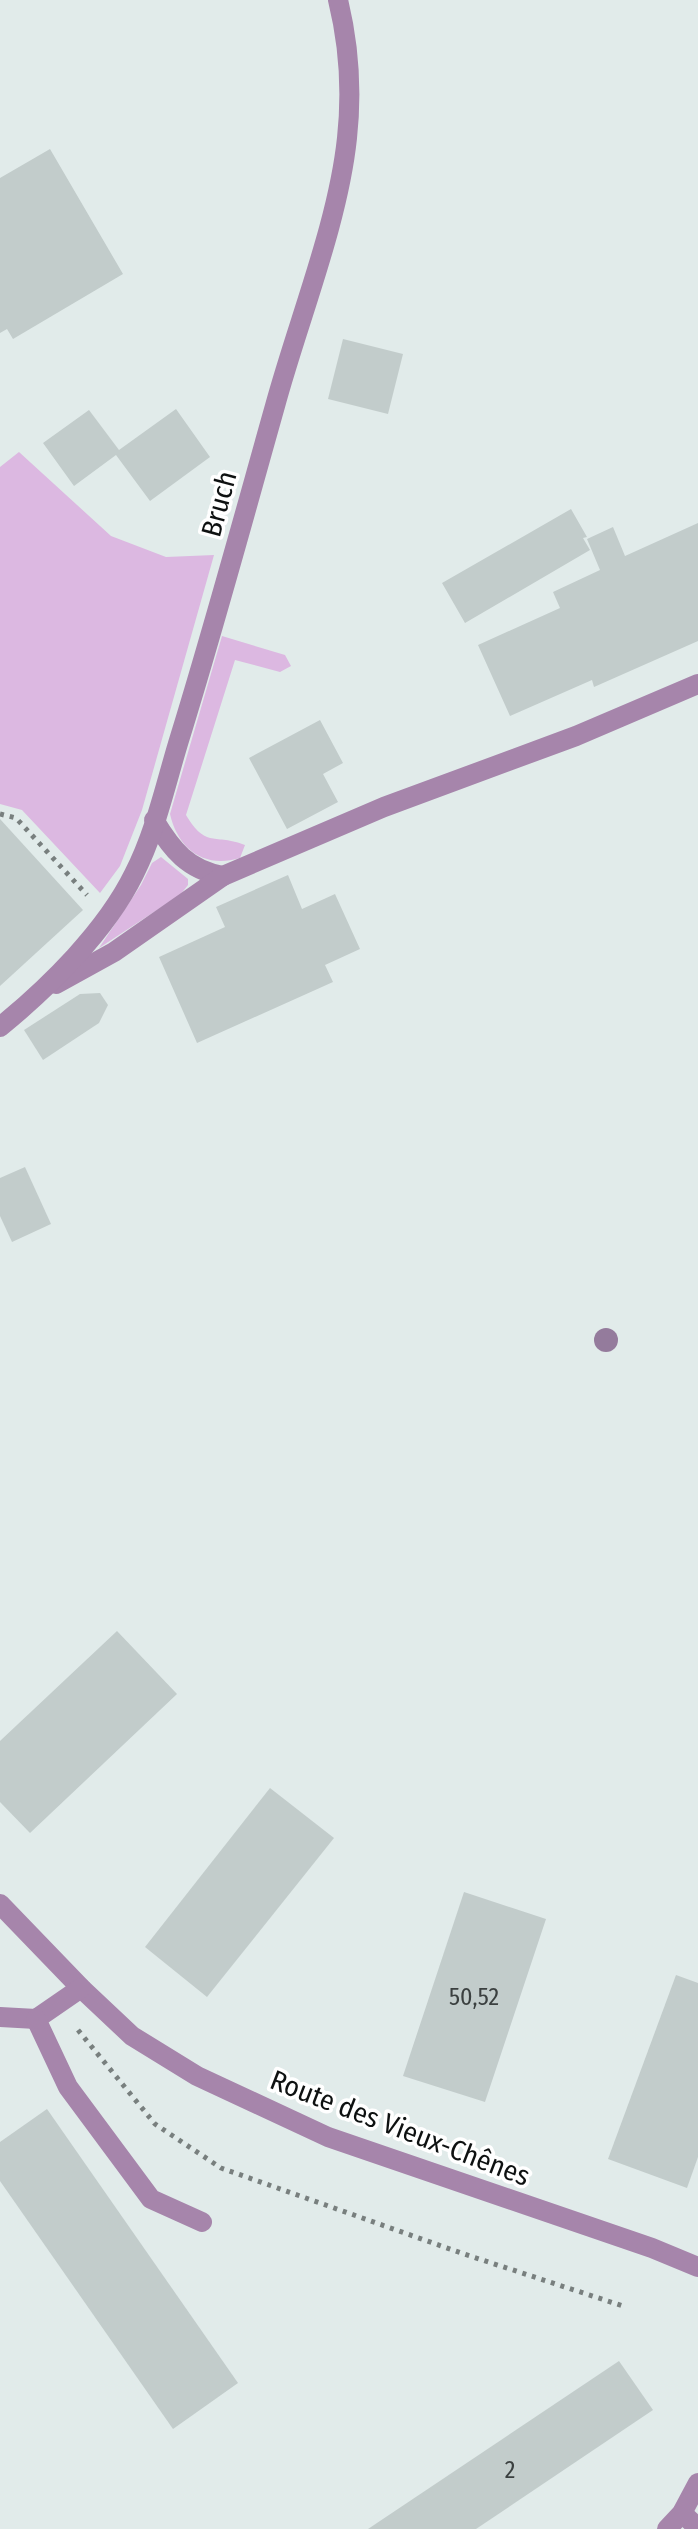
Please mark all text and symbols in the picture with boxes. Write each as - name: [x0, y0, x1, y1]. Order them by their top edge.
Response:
- street label: Bruch: [194, 468, 244, 540]
- house number: 50,52: [449, 1983, 499, 2011]
- street label: Route des Vieux-Chênes: [266, 2063, 534, 2193]
- house number: 2: [505, 2456, 515, 2484]

